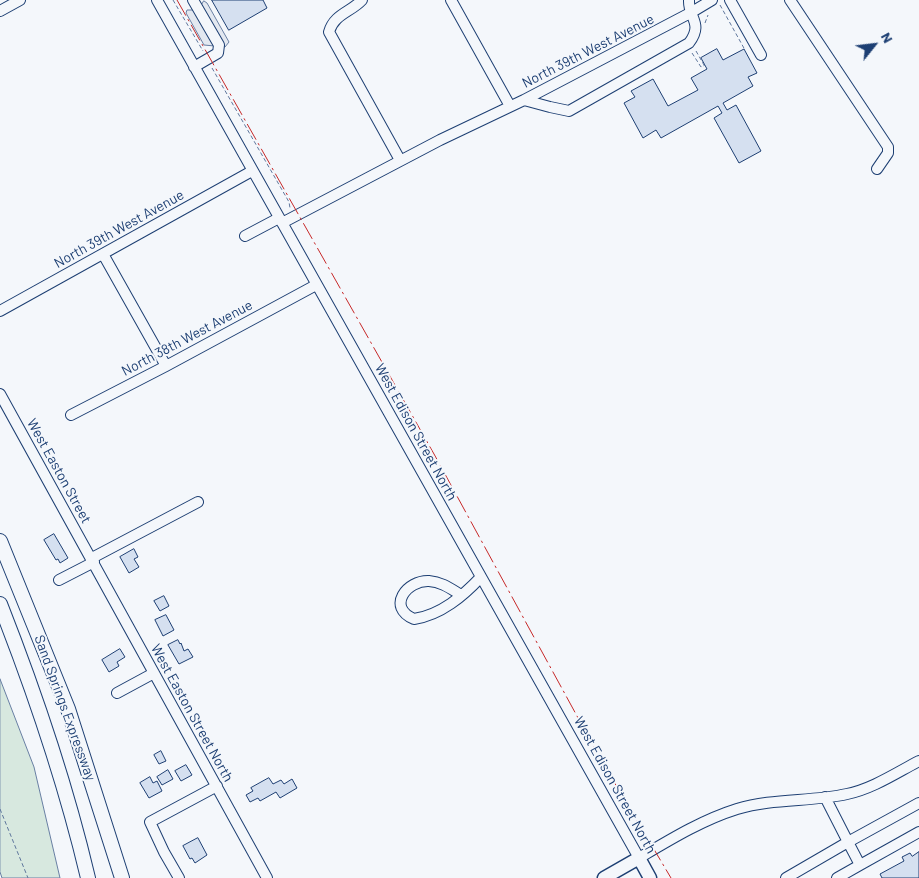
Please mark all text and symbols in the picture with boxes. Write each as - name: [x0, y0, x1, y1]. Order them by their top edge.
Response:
- street label: North 39th West Avenue: [519, 10, 657, 92]
- north arrow: [849, 20, 899, 70]
- text: N: [878, 29, 897, 46]
- street label: North 39th West Avenue: [51, 186, 187, 272]
- street label: North 38th West Avenue: [119, 296, 255, 380]
- street label: West Edison Street North: [371, 361, 461, 503]
- street label: West Easton Street: [23, 416, 95, 526]
- street label: Sand Springs Expressway: [31, 633, 99, 783]
- street label: West Easton Street North: [147, 641, 237, 785]
- street label: West Edison Street North: [570, 714, 660, 856]

